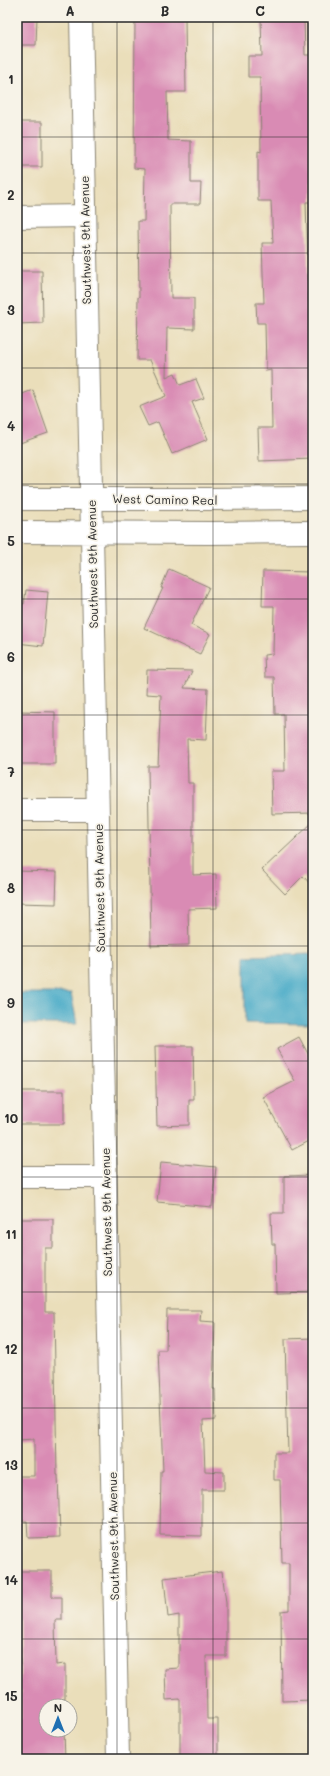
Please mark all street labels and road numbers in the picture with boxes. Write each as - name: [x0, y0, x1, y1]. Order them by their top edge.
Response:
- street label: Southwest 9th Avenue: [76, 176, 94, 304]
- street label: West Camino Real: [112, 490, 218, 508]
- street label: Southwest 9th Avenue: [83, 500, 101, 628]
- street label: Southwest 9th Avenue: [90, 824, 108, 952]
- street label: Southwest 9th Avenue: [97, 1148, 115, 1276]
- street label: Southwest 9th Avenue: [104, 1472, 122, 1600]

